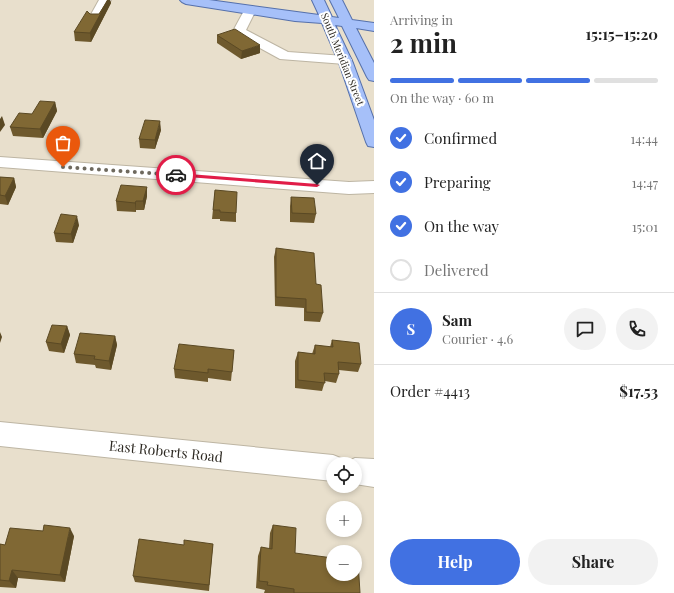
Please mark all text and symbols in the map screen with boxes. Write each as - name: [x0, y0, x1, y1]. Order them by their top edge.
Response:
- street label: South Meridian Street: [318, 11, 368, 108]
- text: Arriving in: [390, 11, 453, 28]
- text: 15:15–15:20: [585, 24, 658, 44]
- text: 2 min: [390, 25, 457, 60]
- text: On the way · 60 m: [390, 89, 494, 106]
- pin: [46, 126, 80, 167]
- icon: check: [390, 127, 412, 149]
- text: Confirmed: [424, 128, 497, 148]
- text: 14:44: [630, 130, 658, 147]
- icon: bag: [52, 132, 74, 154]
- pin: [300, 144, 334, 185]
- icon: home: [306, 150, 328, 172]
- courier: [156, 155, 196, 195]
- icon: car: [165, 164, 187, 186]
- icon: check: [390, 171, 412, 193]
- text: Preparing: [424, 172, 491, 192]
- text: 14:47: [632, 174, 658, 191]
- icon: check: [390, 215, 412, 237]
- text: On the way: [424, 216, 499, 236]
- text: 15:01: [632, 218, 658, 235]
- text: Delivered: [424, 260, 489, 280]
- button: chat: [564, 308, 606, 350]
- button: phone: [616, 308, 658, 350]
- text: Sam: [442, 310, 472, 330]
- text: S: [407, 319, 415, 339]
- text: Courier · 4.6: [442, 330, 513, 347]
- text: Order #4413: [390, 381, 470, 401]
- text: $17.53: [619, 381, 658, 401]
- street label: East Roberts Road: [108, 436, 224, 466]
- map controls: [326, 457, 362, 581]
- button: locate: [326, 457, 362, 493]
- button: +: [326, 501, 362, 537]
- button: Help: [390, 539, 520, 585]
- button: Share: [528, 539, 658, 585]
- button: −: [326, 545, 362, 581]

